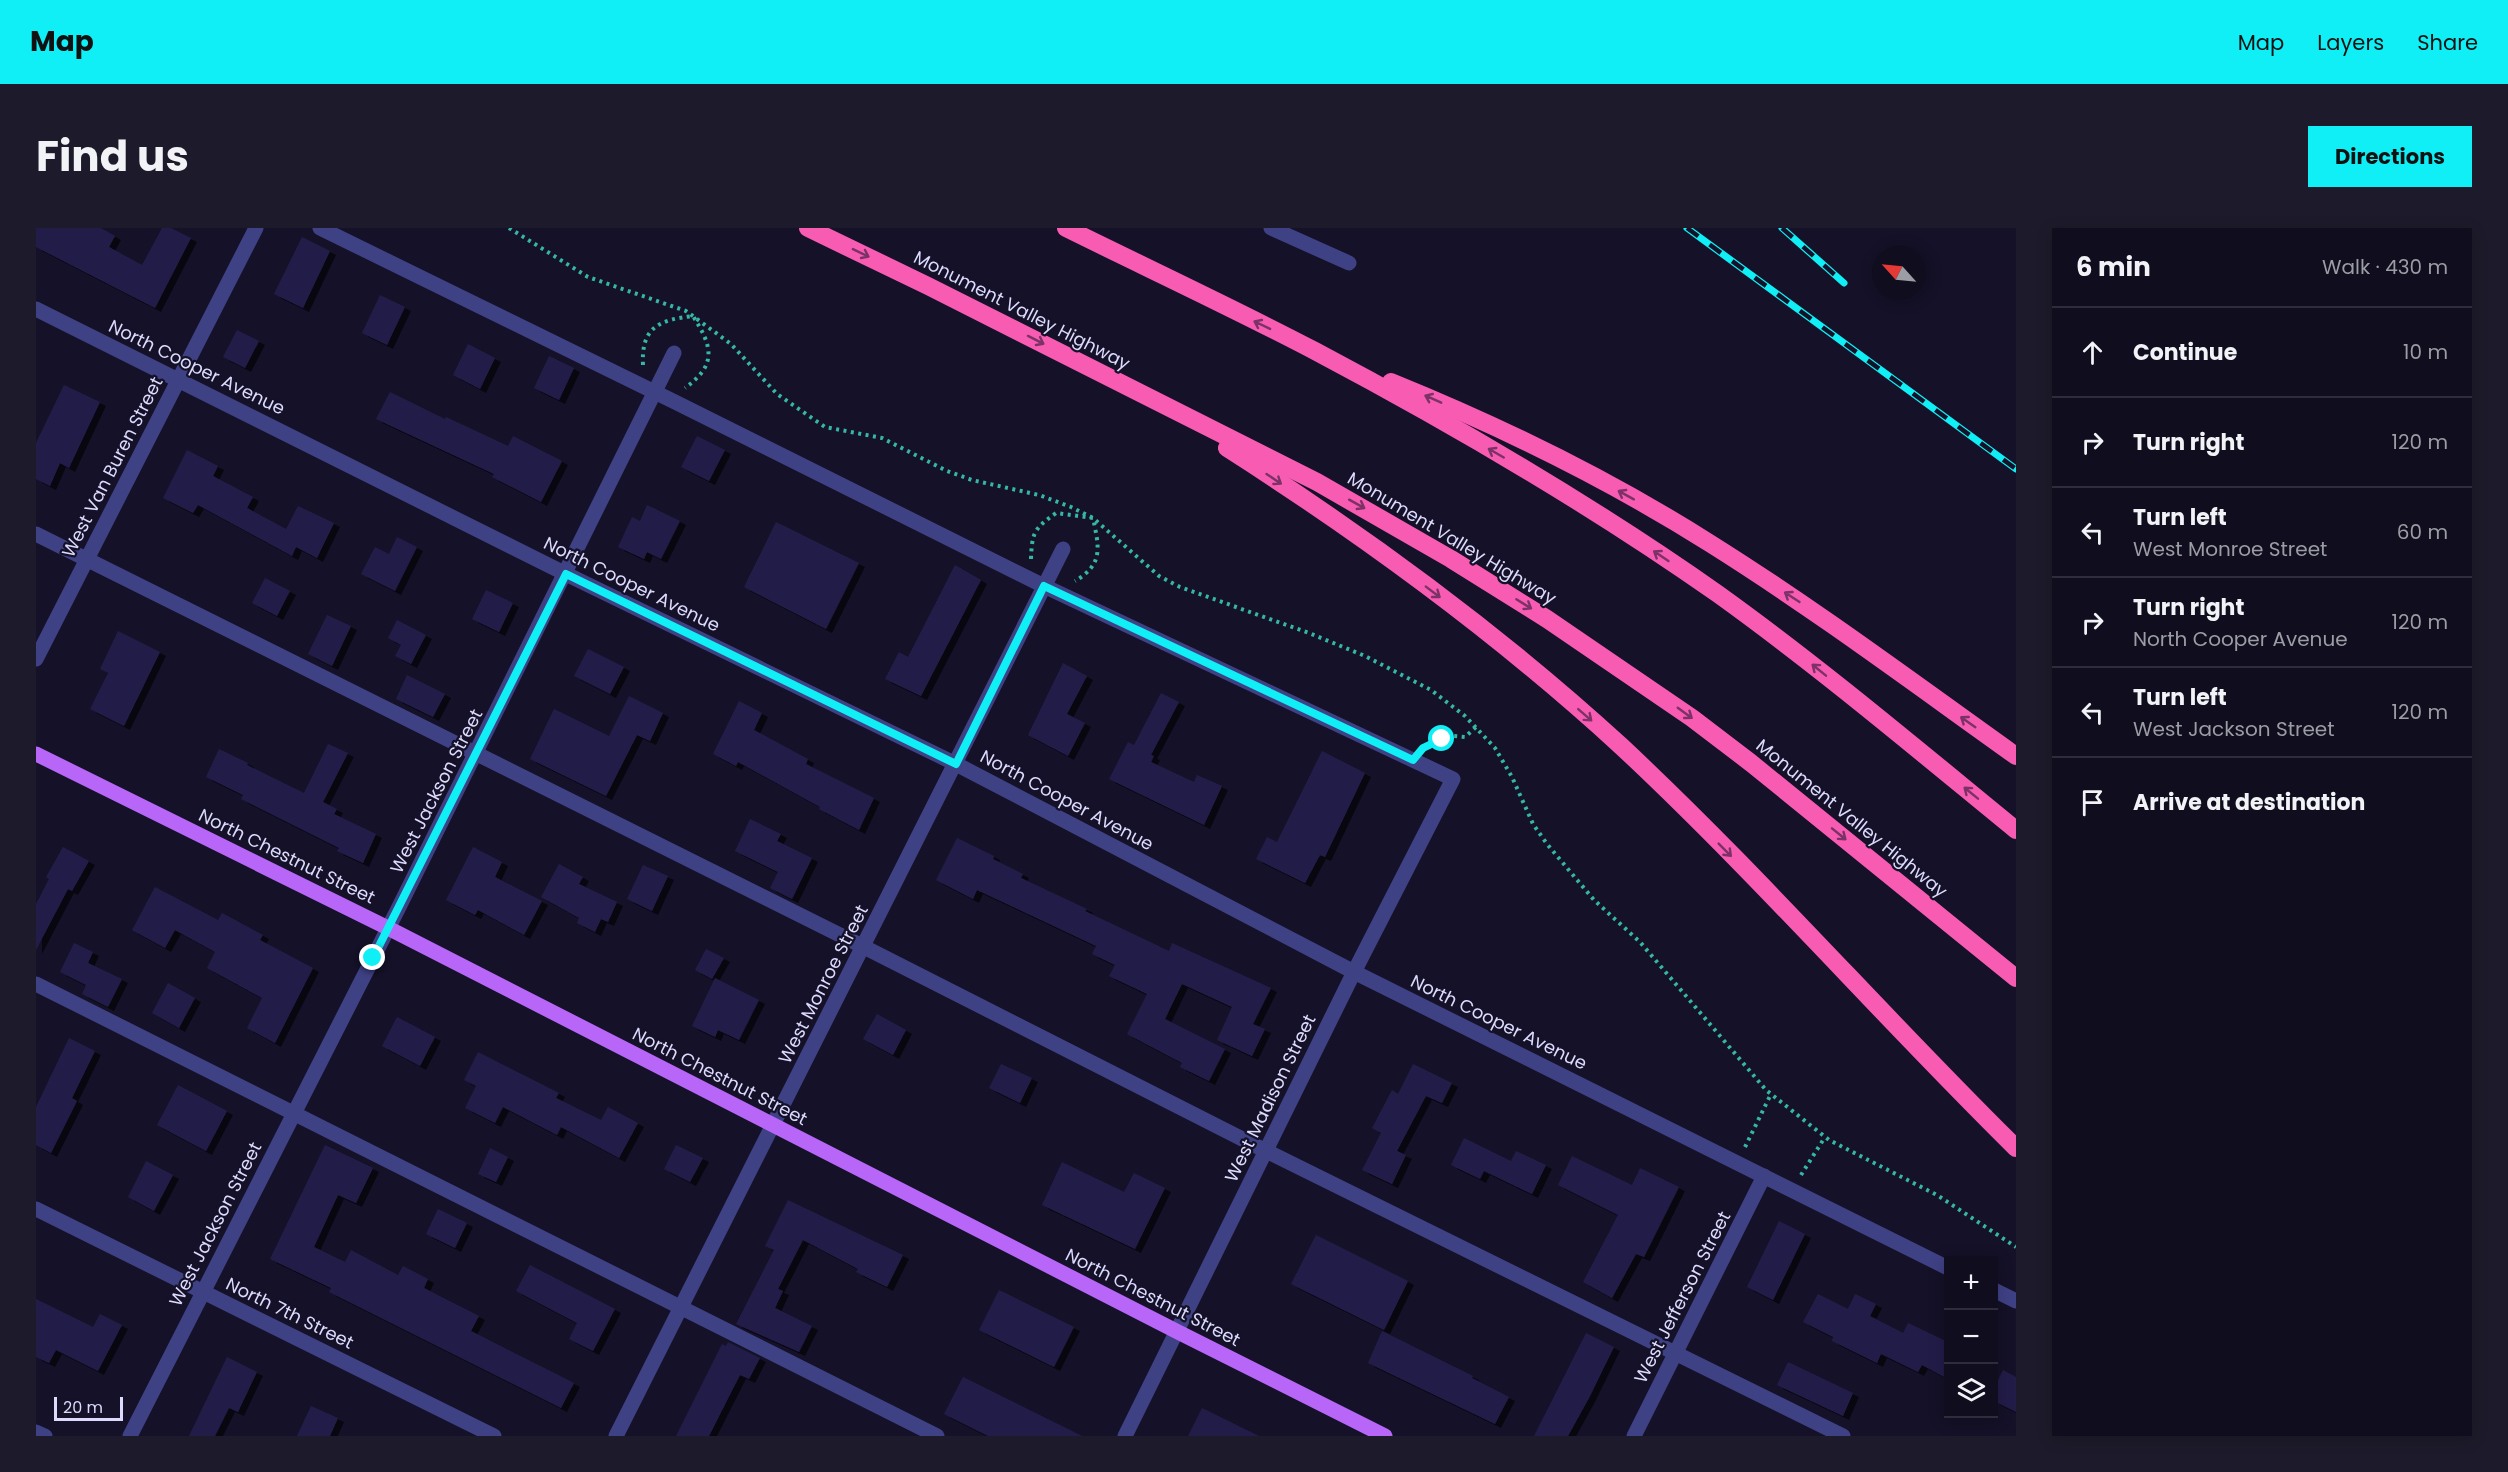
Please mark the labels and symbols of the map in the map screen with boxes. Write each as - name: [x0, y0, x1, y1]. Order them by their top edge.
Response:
- street label: Monument Valley Highway: [910, 244, 1134, 376]
- north arrow: [1872, 246, 1926, 300]
- one-way arrow: [852, 248, 870, 260]
- street label: North Cooper Avenue: [105, 313, 289, 421]
- one-way arrow: [1253, 318, 1271, 330]
- one-way arrow: [1027, 334, 1044, 346]
- street label: West Van Buren Street: [56, 372, 168, 562]
- one-way arrow: [1424, 393, 1442, 404]
- one-way arrow: [1488, 446, 1505, 458]
- street label: Monument Valley Highway: [1343, 466, 1561, 610]
- one-way arrow: [1265, 473, 1282, 485]
- one-way arrow: [1618, 489, 1635, 501]
- one-way arrow: [1347, 499, 1365, 510]
- street label: North Cooper Avenue: [540, 530, 724, 638]
- one-way arrow: [1653, 550, 1670, 562]
- one-way arrow: [1425, 586, 1441, 598]
- one-way arrow: [1784, 591, 1801, 603]
- one-way arrow: [1515, 599, 1532, 611]
- one-way arrow: [1812, 663, 1827, 677]
- street label: West Jackson Street: [384, 705, 488, 877]
- one-way arrow: [1677, 707, 1693, 719]
- one-way arrow: [1577, 708, 1592, 722]
- one-way arrow: [1961, 716, 1977, 728]
- route start: [1428, 725, 1454, 751]
- street label: Monument Valley Highway: [1751, 733, 1953, 903]
- street label: North Cooper Avenue: [976, 744, 1158, 856]
- one-way arrow: [1963, 787, 1979, 800]
- street label: North Chestnut Street: [195, 802, 379, 910]
- one-way arrow: [1831, 827, 1847, 840]
- one-way arrow: [1718, 842, 1733, 857]
- street label: West Monroe Street: [772, 900, 874, 1068]
- route end: [359, 944, 385, 970]
- street label: North Cooper Avenue: [1407, 968, 1591, 1076]
- street label: West Madison Street: [1218, 1010, 1322, 1186]
- street label: North Chestnut Street: [628, 1021, 812, 1131]
- street label: West Jackson Street: [163, 1138, 267, 1310]
- street label: West Jefferson Street: [1628, 1207, 1736, 1387]
- street label: North Chestnut Street: [1061, 1242, 1245, 1352]
- street label: North 7th Street: [222, 1271, 358, 1355]
- scale bar: [54, 1394, 123, 1422]

